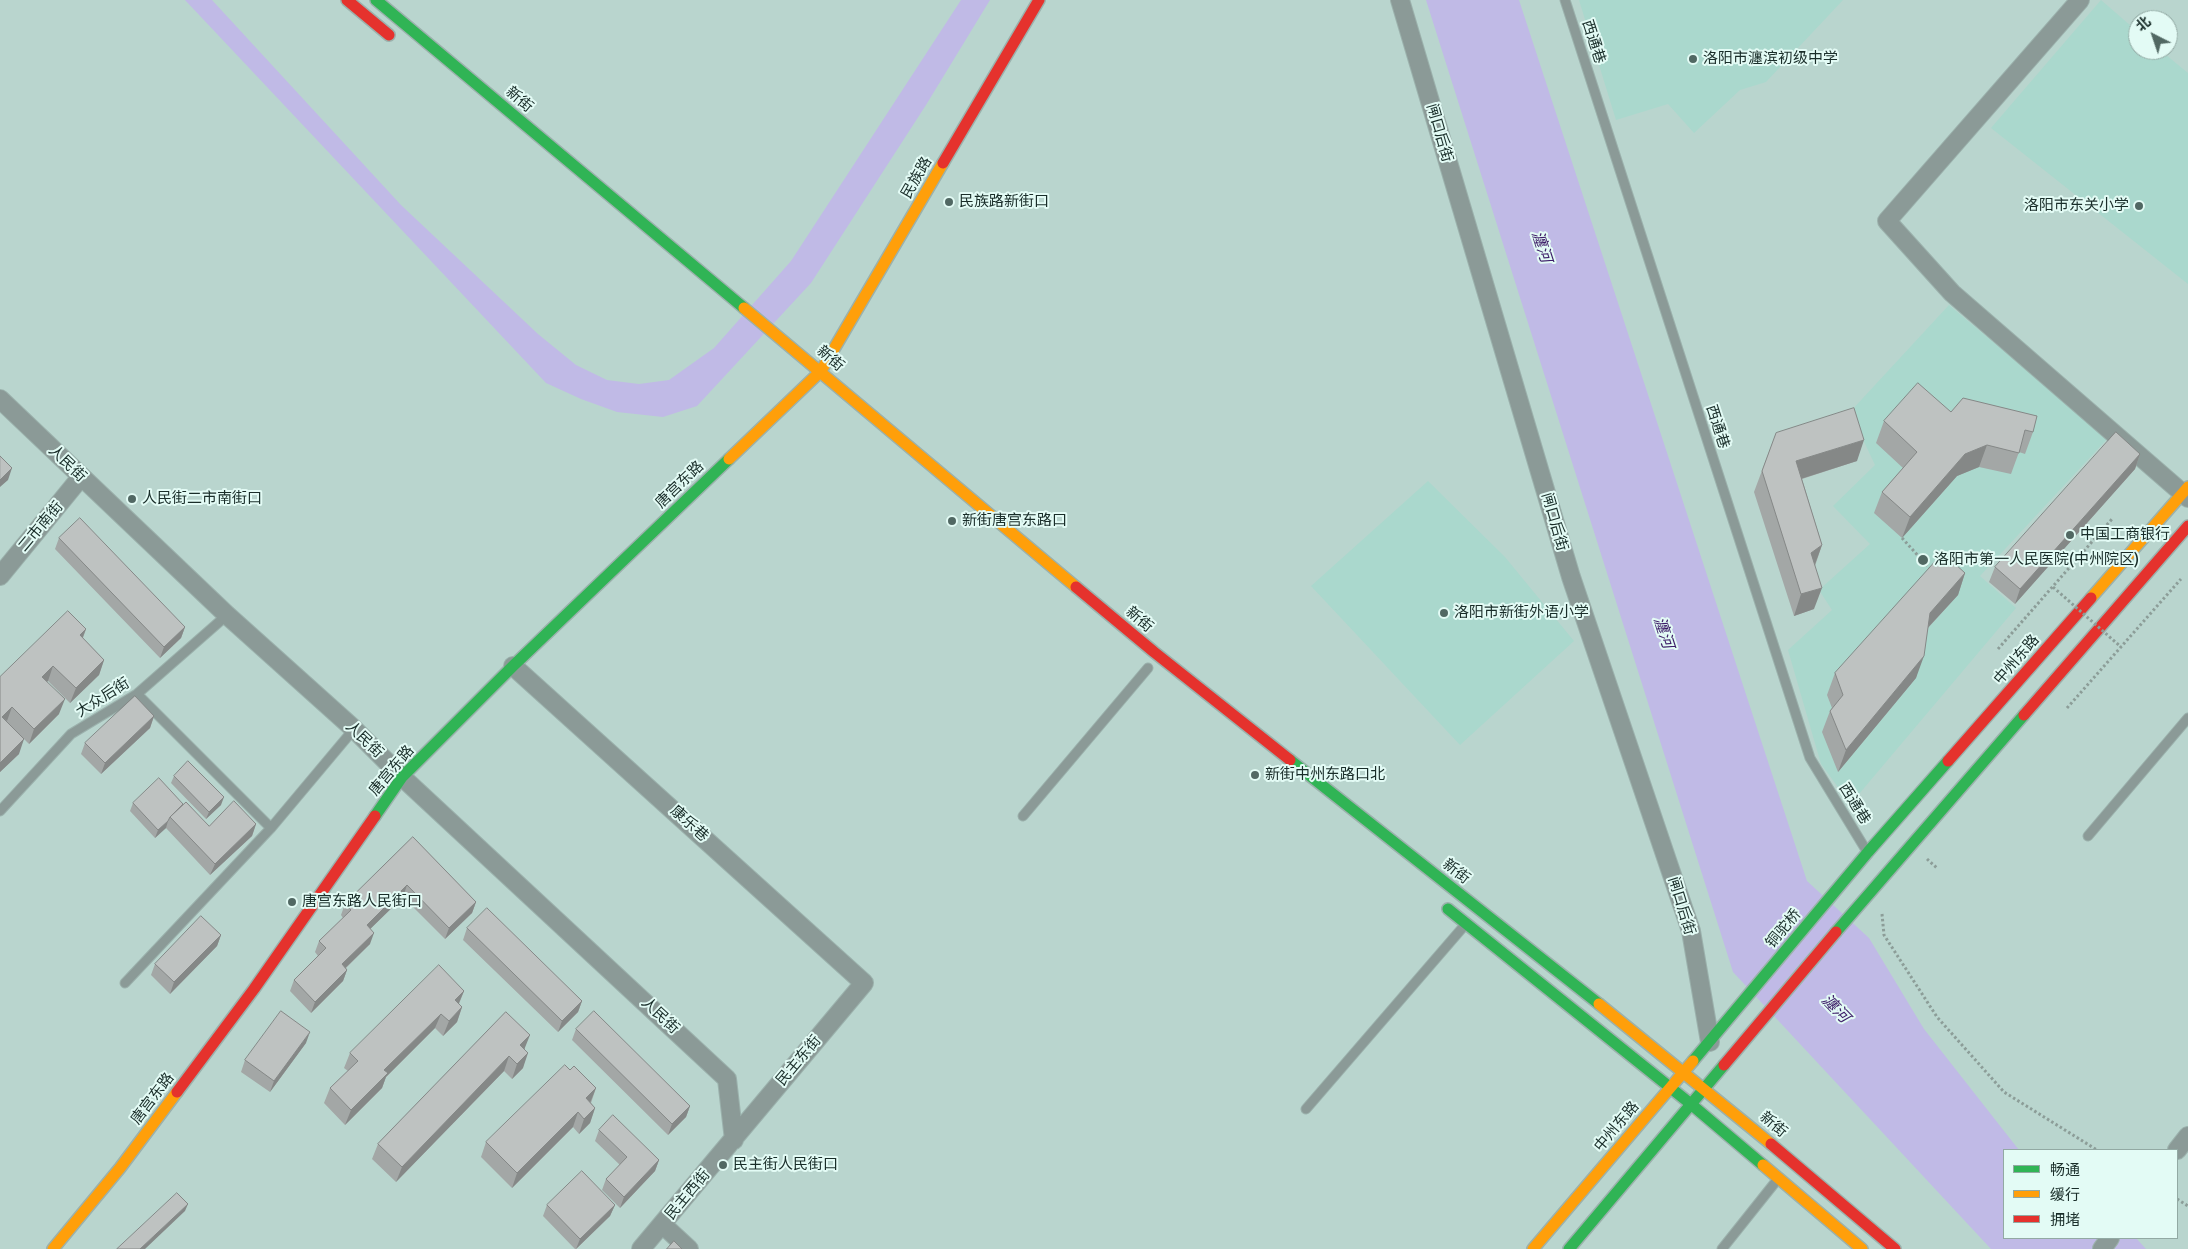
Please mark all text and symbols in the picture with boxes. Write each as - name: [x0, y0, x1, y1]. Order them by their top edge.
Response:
- north arrow: [2128, 10, 2178, 60]
- text: 北: [2133, 13, 2154, 35]
- street label: 西通巷: [1577, 18, 1609, 66]
- place label: 洛阳市瀍滨初级中学: [1703, 50, 1838, 68]
- marker: 洛阳市瀍滨初级中学: [1687, 53, 1699, 65]
- street label: 新街: [502, 83, 536, 117]
- street label: 闸口后街: [1422, 102, 1456, 164]
- street label: 民族路: [898, 154, 936, 202]
- place label: 民族路新街口: [959, 193, 1049, 211]
- marker: 民族路新街口: [943, 196, 955, 208]
- place label: 洛阳市东关小学: [2024, 197, 2129, 215]
- marker: 洛阳市东关小学: [2133, 200, 2145, 212]
- water label: 瀍河: [1527, 229, 1555, 265]
- street label: 新街: [813, 342, 847, 376]
- street label: 西通巷: [1701, 403, 1733, 451]
- street label: 人民街: [45, 442, 89, 486]
- street label: 唐宫东路: [652, 458, 708, 512]
- place label: 人民街二市南街口: [142, 490, 262, 508]
- street label: 闸口后街: [1537, 491, 1571, 553]
- marker: 人民街二市南街口: [126, 493, 138, 505]
- street label: 二市南街: [15, 498, 67, 556]
- place label: 新街唐宫东路口: [962, 512, 1067, 530]
- marker: 新街唐宫东路口: [946, 515, 958, 527]
- place label: 中国工商银行: [2080, 526, 2170, 544]
- marker: 中国工商银行: [2064, 529, 2076, 541]
- place label: 洛阳市第一人民医院(中州院区): [1934, 551, 2139, 569]
- marker: 洛阳市第一人民医院(中州院区): [1916, 553, 1930, 567]
- street label: 新街: [1122, 603, 1156, 637]
- place label: 洛阳市新街外语小学: [1454, 604, 1589, 622]
- marker: 洛阳市新街外语小学: [1438, 607, 1450, 619]
- water label: 瀍河: [1649, 615, 1677, 651]
- street label: 中州东路: [1991, 631, 2043, 689]
- street label: 大众后街: [73, 674, 133, 722]
- street label: 人民街: [342, 718, 386, 762]
- street label: 唐宫东路: [366, 742, 418, 800]
- place label: 新街中州东路口北: [1265, 766, 1385, 784]
- marker: 新街中州东路口北: [1249, 769, 1261, 781]
- street label: 西通巷: [1834, 780, 1874, 828]
- street label: 康乐巷: [666, 802, 712, 846]
- street label: 新街: [1439, 856, 1473, 888]
- street label: 闸口后街: [1664, 875, 1698, 937]
- place label: 唐宫东路人民街口: [302, 893, 422, 911]
- marker: 唐宫东路人民街口: [286, 896, 298, 908]
- street label: 铜驼桥: [1763, 906, 1805, 952]
- water label: 瀍河: [1817, 991, 1853, 1027]
- street label: 人民街: [637, 994, 683, 1038]
- street label: 民主东街: [773, 1032, 825, 1090]
- street label: 唐宫东路: [128, 1070, 178, 1128]
- street label: 中州东路: [1591, 1098, 1643, 1156]
- street label: 新街: [1756, 1108, 1790, 1142]
- legend: [2003, 1149, 2178, 1239]
- place label: 民主街人民街口: [733, 1156, 838, 1174]
- marker: 民主街人民街口: [717, 1159, 729, 1171]
- text: 畅通: [2050, 1161, 2080, 1179]
- street label: 民主西街: [662, 1166, 714, 1224]
- text: 缓行: [2050, 1186, 2080, 1204]
- text: 拥堵: [2050, 1211, 2080, 1229]

